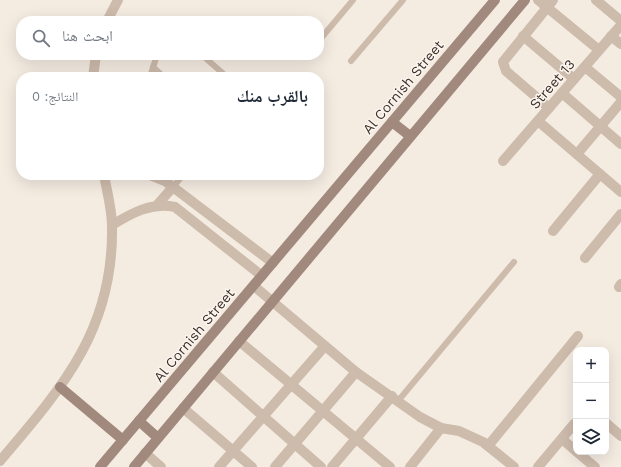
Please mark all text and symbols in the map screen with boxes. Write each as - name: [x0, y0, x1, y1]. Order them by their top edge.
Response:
- search box: [16, 16, 324, 60]
- icon: search: [30, 27, 52, 49]
- text: ابحث هنا: [62, 27, 113, 45]
- street label: Al Cornish Street: [359, 37, 447, 137]
- street label: Street 13: [526, 56, 578, 112]
- text: بالقرب منك: [237, 86, 308, 106]
- text: النتائج: 0: [32, 89, 78, 104]
- street label: Al Cornish Street: [150, 285, 238, 385]
- map controls: [573, 347, 609, 455]
- button: +: [573, 347, 609, 383]
- button: −: [573, 383, 609, 419]
- button: layers: [573, 419, 609, 455]

